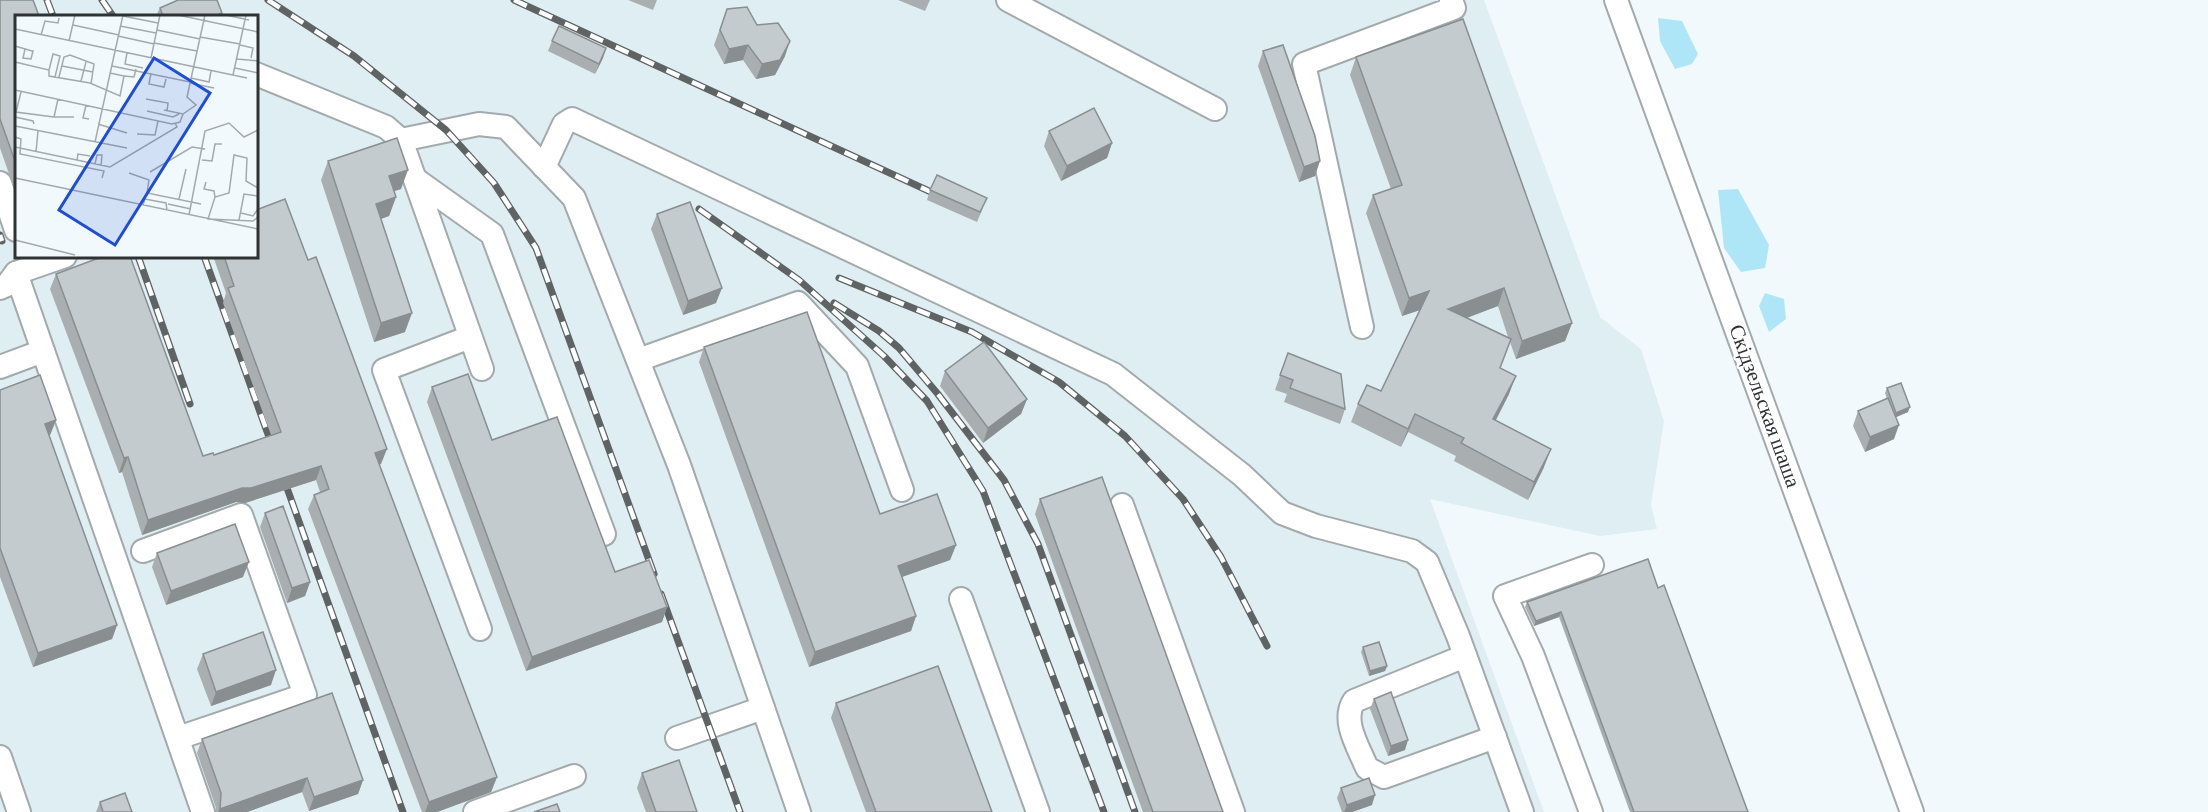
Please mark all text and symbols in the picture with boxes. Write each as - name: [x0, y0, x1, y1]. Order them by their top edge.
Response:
- inset map: [15, 15, 258, 258]
- street label: Скідзельская шаша: [1724, 321, 1806, 491]

